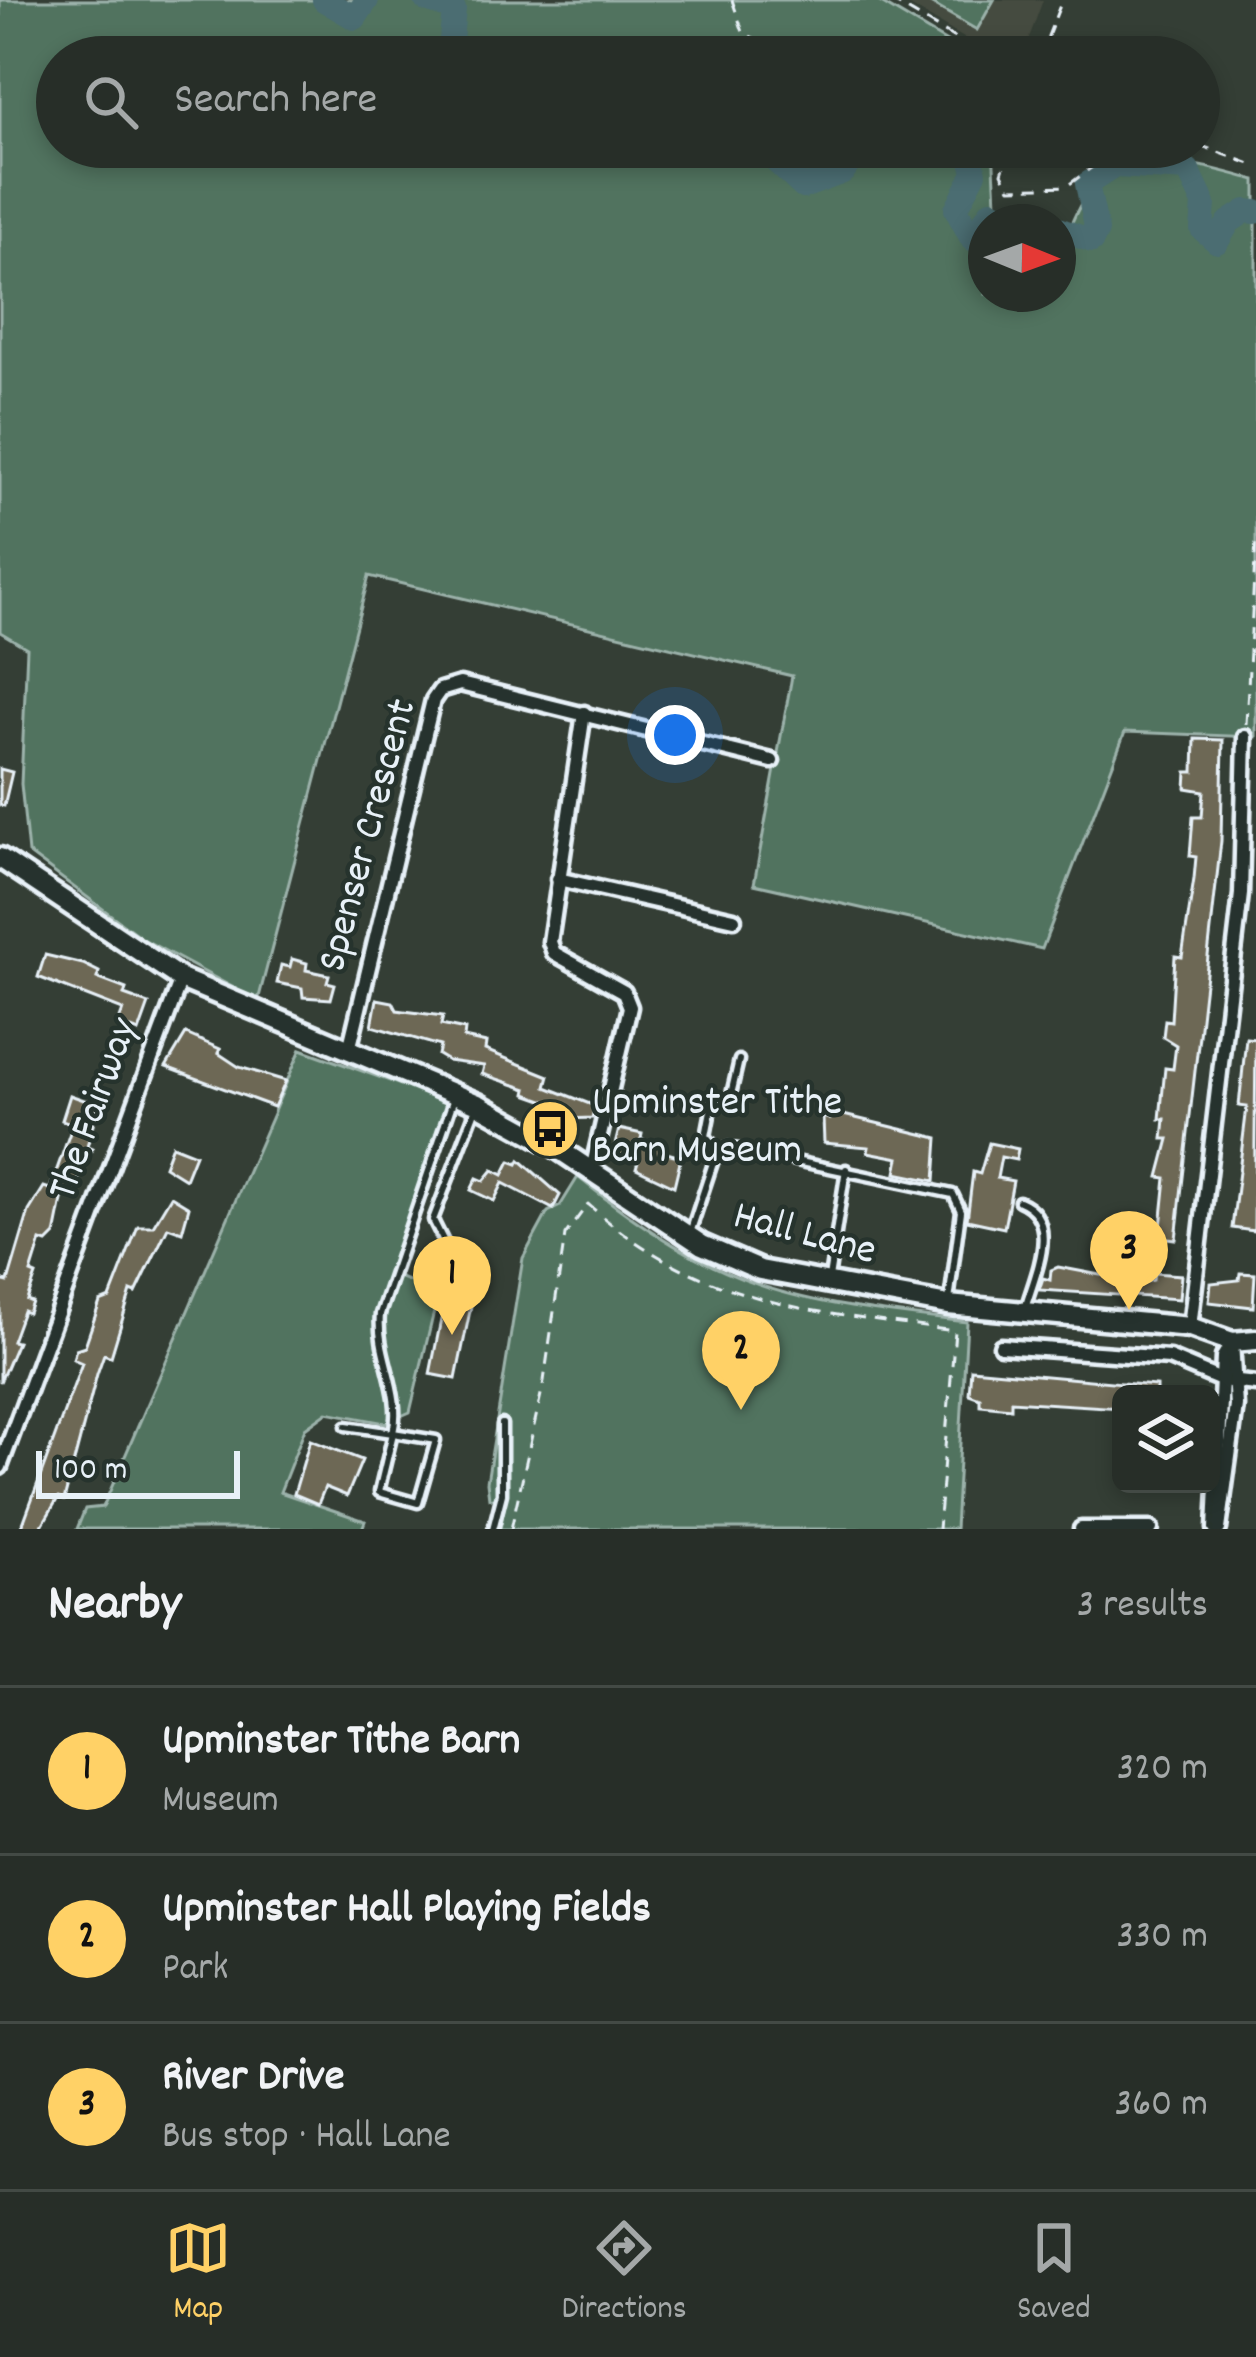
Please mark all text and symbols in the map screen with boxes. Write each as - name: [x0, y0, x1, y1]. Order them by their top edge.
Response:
- search box: [36, 36, 1220, 168]
- icon: search: [78, 69, 144, 135]
- text: Search here: [174, 70, 377, 134]
- north arrow: [968, 204, 1076, 312]
- street label: Spenser Crescent: [305, 693, 435, 979]
- your location: [645, 705, 705, 765]
- street label: The Fairway: [35, 1010, 157, 1209]
- place label: Upminster Tithe Barn Museum: [592, 1075, 842, 1183]
- bus stop icon: Upminster Tithe Barn Museum: [519, 1098, 581, 1160]
- street label: Hall Lane: [726, 1188, 882, 1284]
- pin: 3: [1090, 1211, 1168, 1310]
- pin: 1: [413, 1236, 491, 1335]
- pin: 2: [702, 1311, 780, 1410]
- map controls: [1112, 1385, 1220, 1493]
- button: layers: [1112, 1385, 1220, 1493]
- scale bar: [36, 1445, 240, 1498]
- text: 100 m: [54, 1448, 127, 1495]
- text: Nearby: [48, 1571, 181, 1643]
- text: 3 results: [1077, 1580, 1208, 1635]
- text: Upminster Tithe Barn: [162, 1711, 520, 1775]
- text: 1: [83, 1743, 91, 1798]
- text: 320 m: [1117, 1743, 1208, 1798]
- text: Museum: [162, 1775, 279, 1830]
- text: Upminster Hall Playing Fields: [162, 1879, 651, 1943]
- text: 2: [78, 1911, 96, 1966]
- text: 330 m: [1116, 1911, 1208, 1966]
- text: Park: [162, 1943, 228, 1998]
- text: River Drive: [162, 2047, 344, 2111]
- text: 3: [78, 2079, 96, 2134]
- text: 360 m: [1115, 2079, 1208, 2134]
- text: Bus stop · Hall Lane: [162, 2111, 451, 2166]
- tab: Map: [165, 2215, 231, 2334]
- tab: Directions: [562, 2215, 687, 2334]
- tab: Saved: [1017, 2215, 1091, 2334]

